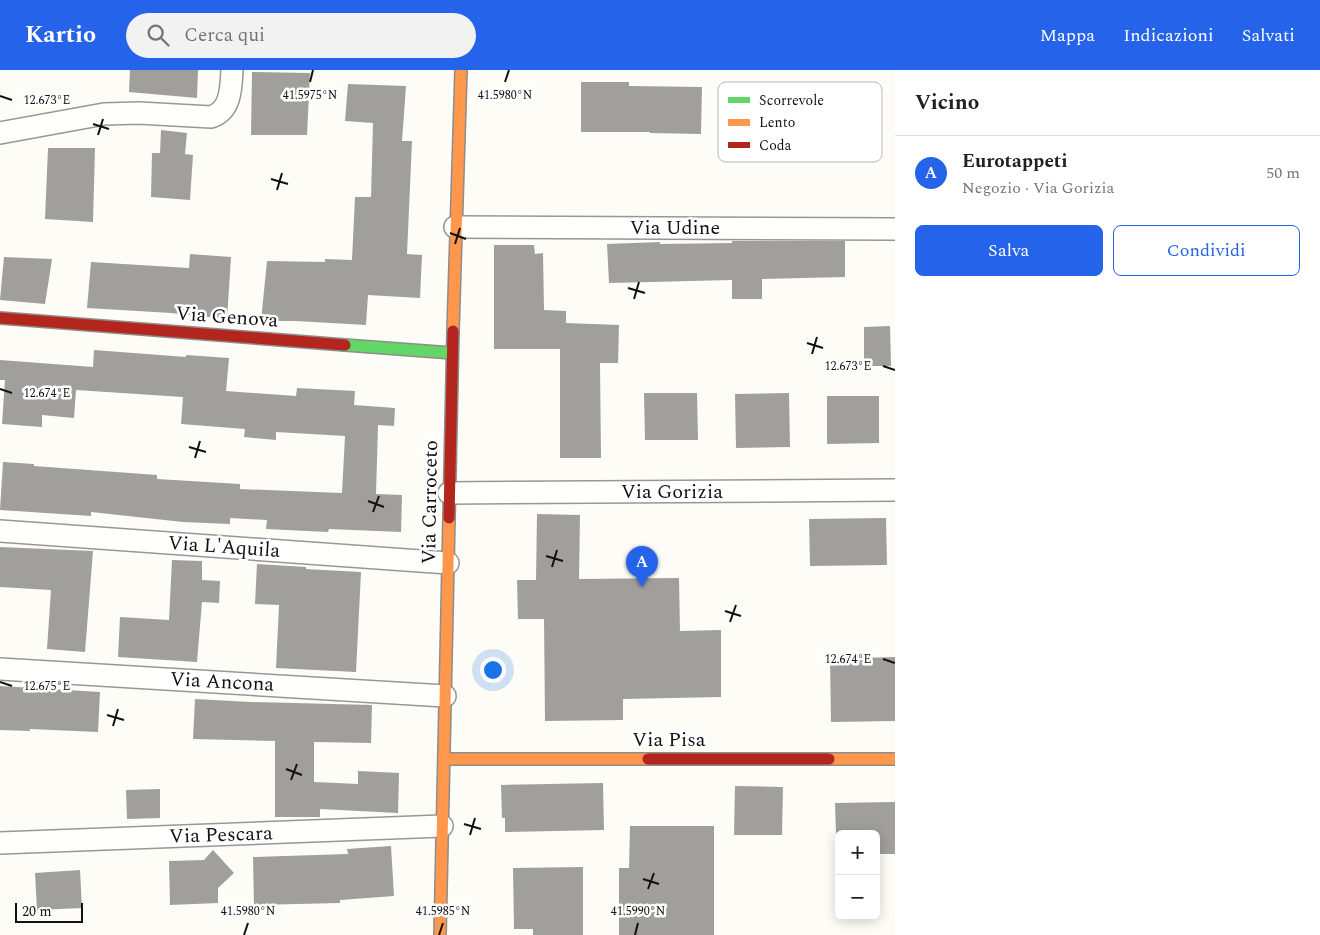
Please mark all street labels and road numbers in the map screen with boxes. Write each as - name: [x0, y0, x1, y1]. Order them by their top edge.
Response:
- street label: Via Udine: [630, 213, 720, 243]
- street label: Via Genova: [175, 298, 279, 336]
- street label: Via Carroceto: [414, 440, 446, 564]
- street label: Via Gorizia: [621, 477, 723, 507]
- street label: Via L'Aquila: [167, 528, 281, 566]
- street label: Via Ancona: [169, 664, 275, 700]
- street label: Via Pisa: [632, 725, 706, 755]
- street label: Via Pescara: [169, 818, 274, 852]

